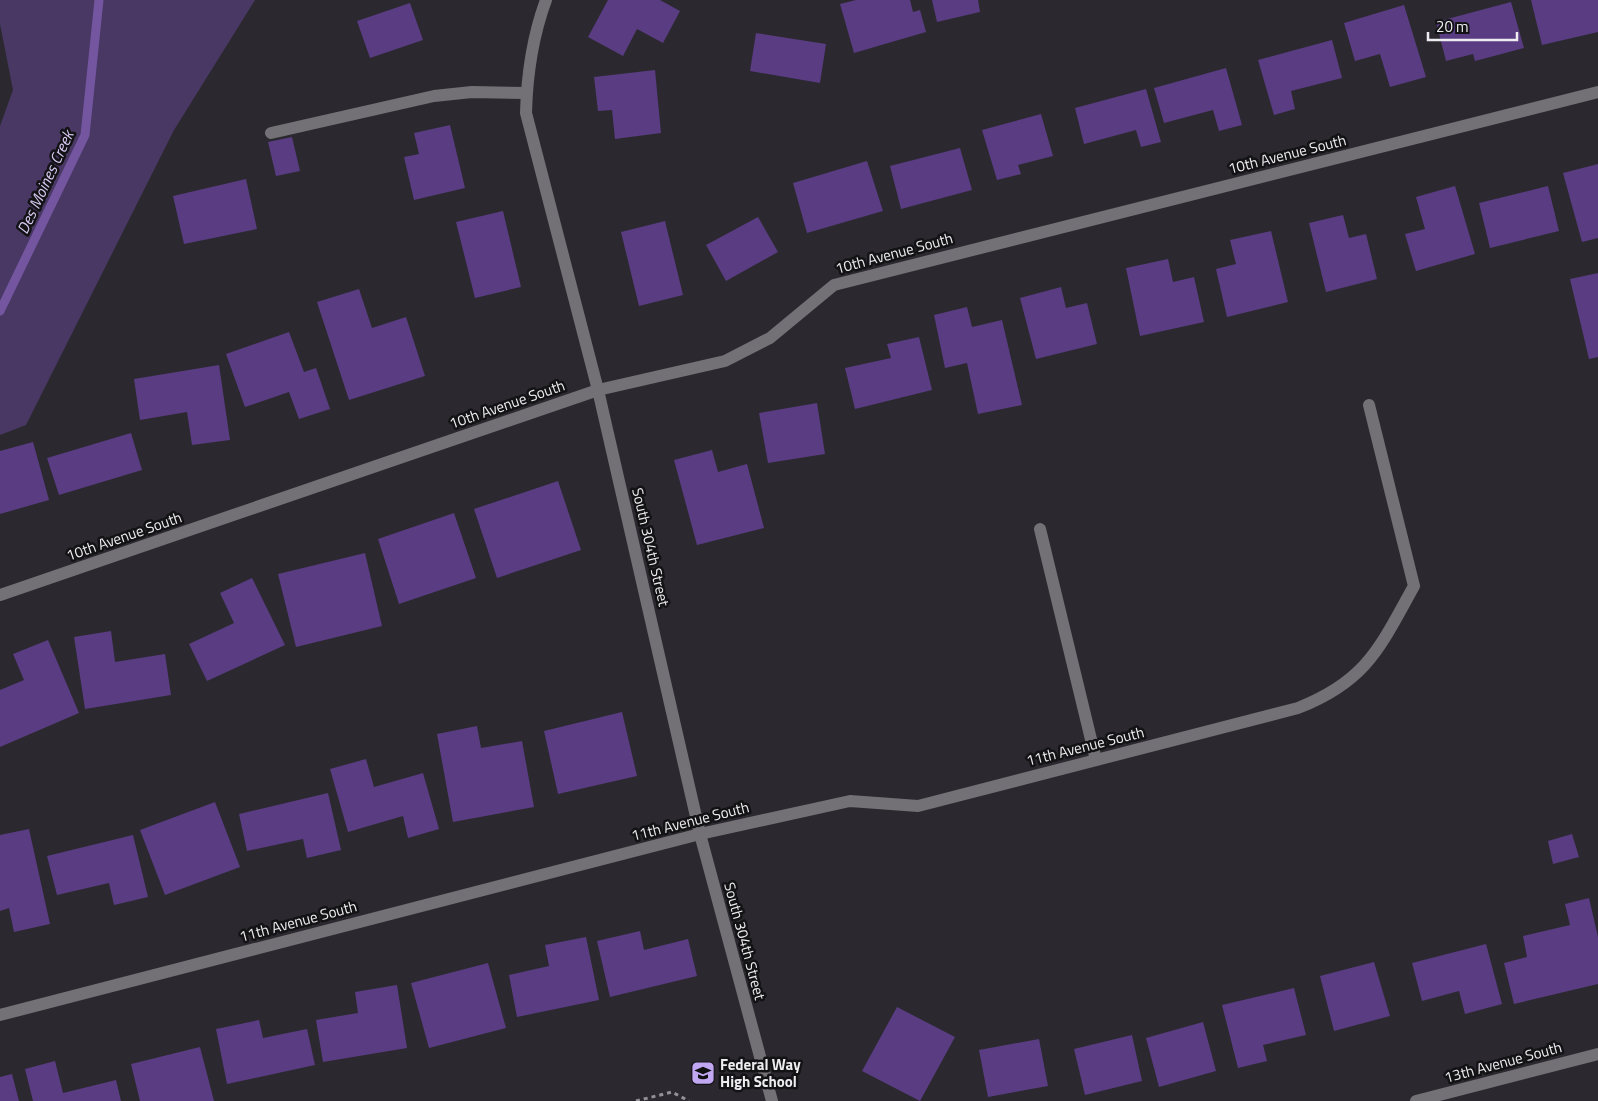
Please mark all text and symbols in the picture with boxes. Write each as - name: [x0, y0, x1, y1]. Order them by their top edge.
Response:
- scale bar: [1428, 10, 1517, 42]
- text: 20 m: [1436, 15, 1469, 38]
- water label: Des Moines Creek: [11, 125, 80, 238]
- street label: 10th Avenue South: [1226, 128, 1348, 180]
- street label: 10th Avenue South: [833, 226, 955, 280]
- street label: 10th Avenue South: [446, 373, 568, 435]
- street label: South 304th Street: [626, 485, 676, 609]
- street label: 10th Avenue South: [63, 505, 185, 567]
- street label: 11th Avenue South: [1024, 720, 1146, 772]
- street label: 11th Avenue South: [629, 795, 751, 847]
- street label: South 304th Street: [718, 880, 772, 1003]
- street label: 11th Avenue South: [237, 894, 359, 948]
- street label: 13th Avenue South: [1442, 1035, 1564, 1089]
- place label: Federal Way High School: [720, 1053, 801, 1093]
- school or university icon: Federal Way High School: [690, 1060, 716, 1086]

